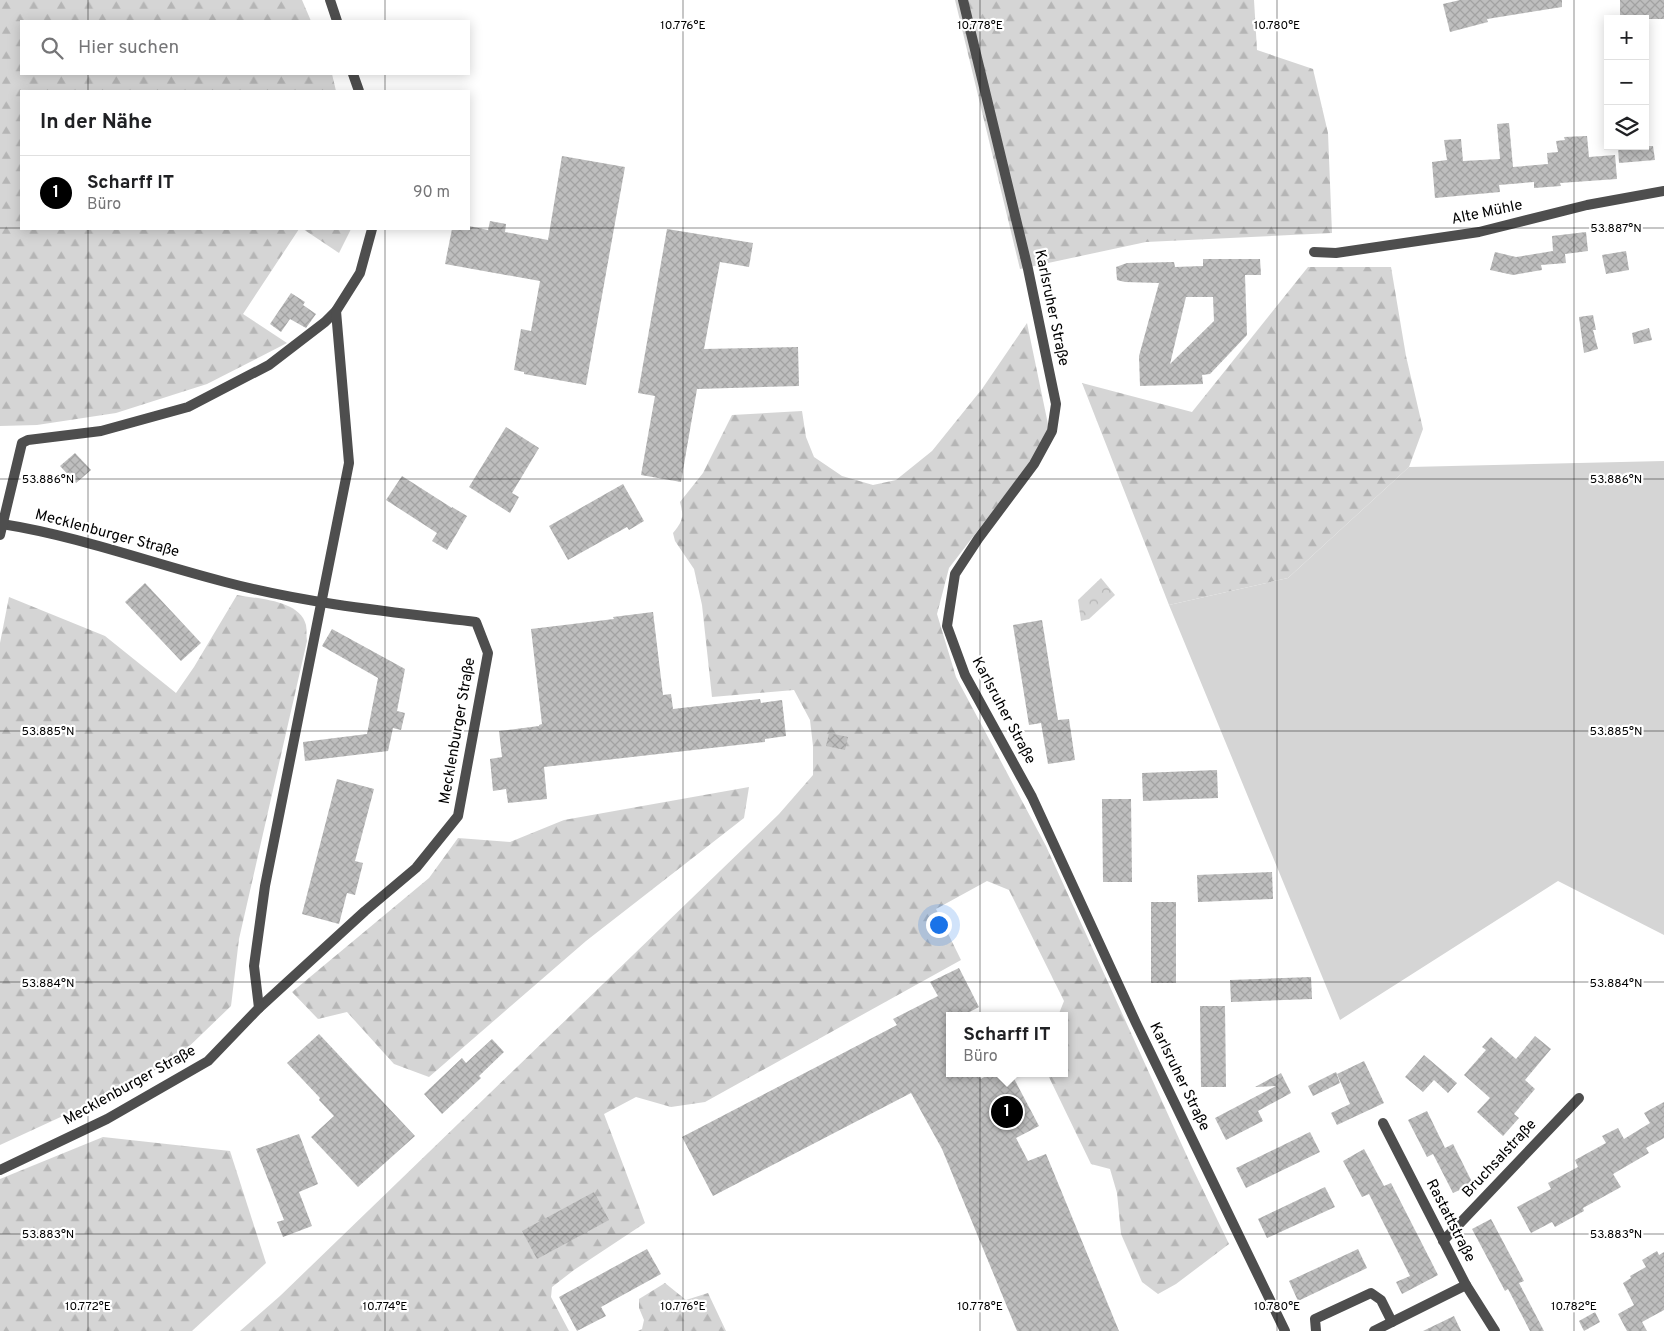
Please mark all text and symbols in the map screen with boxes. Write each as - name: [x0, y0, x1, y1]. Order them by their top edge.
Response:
- map controls: [1604, 15, 1649, 150]
- button: +: [1604, 15, 1649, 60]
- text: 10.776°E: [660, 18, 706, 34]
- text: 10.778°E: [957, 18, 1003, 34]
- text: 10.780°E: [1254, 18, 1300, 34]
- search box: [20, 20, 470, 75]
- icon: search: [38, 34, 66, 62]
- text: Hier suchen: [78, 36, 179, 60]
- button: −: [1604, 60, 1649, 105]
- button: layers: [1604, 105, 1649, 150]
- text: In der Nähe: [40, 109, 152, 136]
- text: Scharff IT: [87, 171, 174, 195]
- text: 1: [53, 183, 59, 203]
- text: 90 m: [413, 183, 450, 203]
- text: Büro: [87, 195, 121, 215]
- street label: Alte Mühle: [1450, 196, 1524, 230]
- text: 53.887°N: [1590, 221, 1642, 237]
- street label: Karlsruher Straße: [1029, 248, 1073, 368]
- text: 53.886°N: [22, 472, 74, 488]
- text: 53.886°N: [1590, 472, 1642, 488]
- street label: Mecklenburger Straße: [33, 506, 181, 562]
- street label: Karlsruher Straße: [967, 654, 1039, 768]
- street label: Mecklenburger Straße: [436, 656, 480, 806]
- text: 53.885°N: [22, 724, 74, 740]
- text: 53.885°N: [1590, 724, 1642, 740]
- your location: [926, 912, 952, 938]
- text: 53.884°N: [22, 976, 74, 992]
- text: 53.884°N: [1590, 976, 1642, 992]
- popup: [946, 1012, 1068, 1077]
- street label: Karlsruher Straße: [1144, 1020, 1214, 1134]
- text: Scharff IT: [963, 1023, 1051, 1047]
- street label: Mecklenburger Straße: [60, 1042, 200, 1130]
- text: Büro: [963, 1047, 998, 1067]
- pin: 1: [991, 1093, 1023, 1131]
- street label: Bruchsalstraße: [1459, 1116, 1541, 1202]
- street label: Rastattstraße: [1421, 1176, 1479, 1266]
- text: 53.883°N: [22, 1227, 74, 1243]
- text: 53.883°N: [1590, 1227, 1642, 1243]
- text: 10.772°E: [65, 1299, 111, 1315]
- text: 10.774°E: [363, 1299, 407, 1315]
- text: 10.776°E: [660, 1299, 706, 1315]
- text: 10.778°E: [957, 1299, 1003, 1315]
- text: 10.780°E: [1254, 1299, 1300, 1315]
- text: 10.782°E: [1551, 1299, 1597, 1315]

